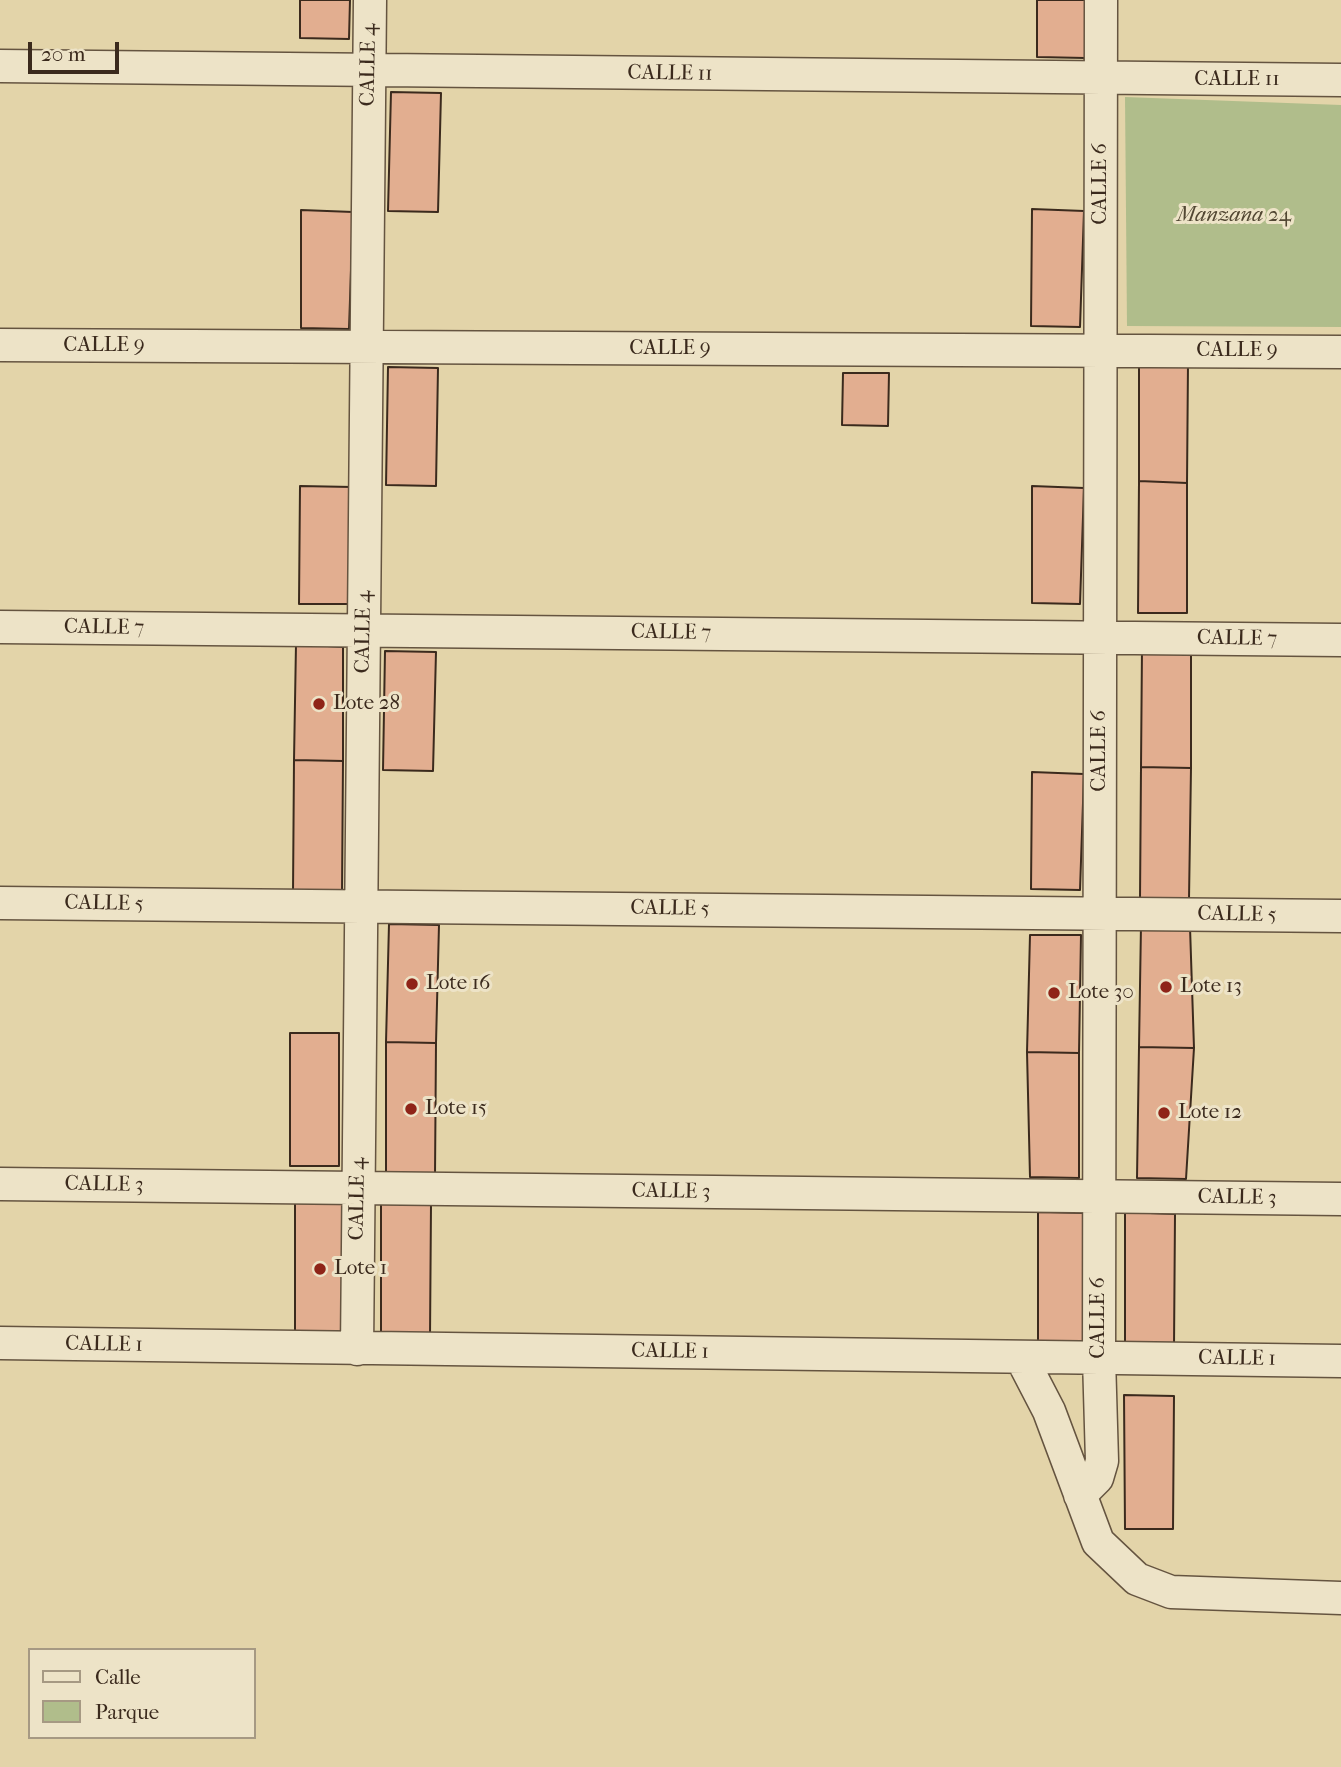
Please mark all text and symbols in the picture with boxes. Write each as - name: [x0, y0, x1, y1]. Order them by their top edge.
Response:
- street label: CALLE 4: [356, 23, 382, 107]
- scale bar: [32, 28, 122, 72]
- text: 20 m: [41, 42, 85, 66]
- street label: CALLE 11: [627, 61, 713, 87]
- street label: CALLE 11: [1194, 67, 1280, 93]
- street label: CALLE 6: [1088, 143, 1114, 225]
- park label: Manzana 24: [1177, 203, 1291, 229]
- street label: CALLE 9: [63, 333, 145, 359]
- street label: CALLE 9: [629, 336, 711, 362]
- street label: CALLE 9: [1196, 338, 1278, 364]
- street label: CALLE 4: [351, 590, 377, 674]
- street label: CALLE 7: [64, 615, 144, 641]
- street label: CALLE 7: [631, 620, 711, 646]
- street label: CALLE 7: [1197, 626, 1277, 652]
- place label: Lote 28: [333, 691, 400, 717]
- marker: Lote 28: [311, 696, 327, 712]
- street label: CALLE 6: [1087, 710, 1113, 792]
- street label: CALLE 5: [64, 891, 144, 917]
- street label: CALLE 5: [630, 896, 710, 922]
- street label: CALLE 5: [1197, 902, 1277, 928]
- place label: Lote 16: [426, 971, 490, 997]
- place label: Lote 13: [1180, 974, 1242, 1000]
- marker: Lote 16: [404, 976, 420, 992]
- marker: Lote 13: [1158, 979, 1174, 995]
- place label: Lote 30: [1068, 980, 1134, 1006]
- marker: Lote 30: [1046, 985, 1062, 1001]
- place label: Lote 15: [425, 1096, 487, 1122]
- place label: Lote 12: [1178, 1100, 1242, 1126]
- marker: Lote 15: [403, 1101, 419, 1117]
- marker: Lote 12: [1156, 1105, 1172, 1121]
- street label: CALLE 4: [345, 1157, 371, 1241]
- street label: CALLE 3: [64, 1172, 144, 1198]
- street label: CALLE 3: [631, 1179, 711, 1205]
- street label: CALLE 3: [1197, 1185, 1277, 1211]
- place label: Lote 1: [334, 1256, 387, 1282]
- marker: Lote 1: [312, 1261, 328, 1277]
- street label: CALLE 6: [1086, 1277, 1112, 1359]
- street label: CALLE 1: [65, 1332, 143, 1358]
- street label: CALLE 1: [631, 1339, 709, 1365]
- street label: CALLE 1: [1198, 1346, 1276, 1372]
- legend: [28, 1648, 256, 1739]
- text: Calle: [95, 1665, 141, 1689]
- text: Parque: [95, 1700, 159, 1724]

